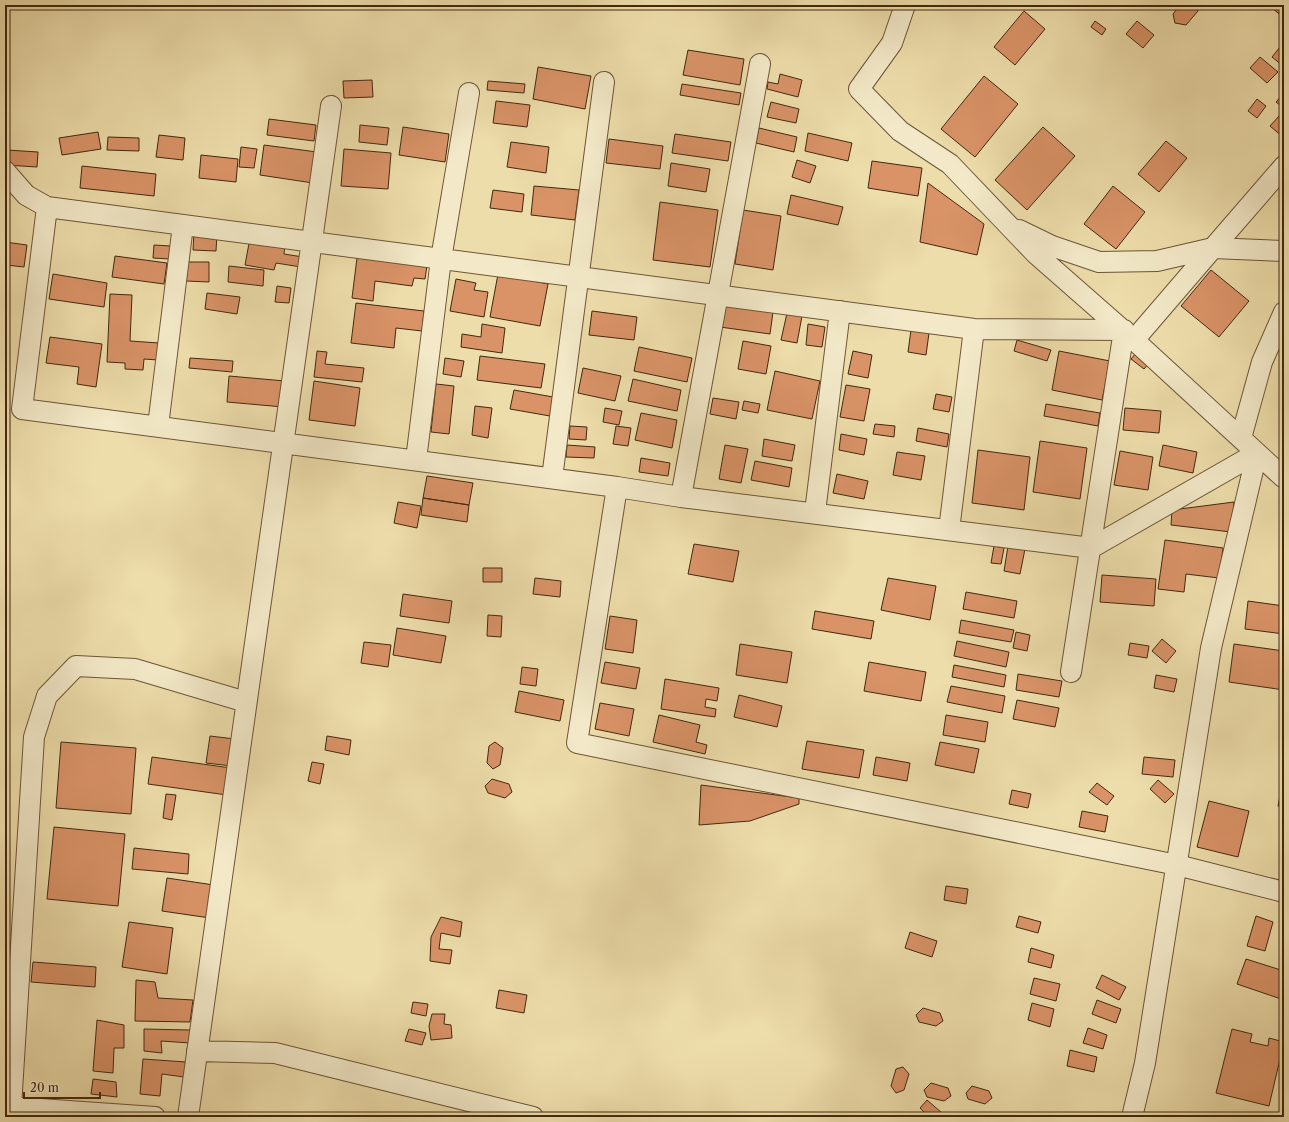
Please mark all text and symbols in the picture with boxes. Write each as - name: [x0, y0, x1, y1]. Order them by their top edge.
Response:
- scale bar: [24, 1074, 100, 1100]
- text: 20 m: [30, 1080, 59, 1095]

